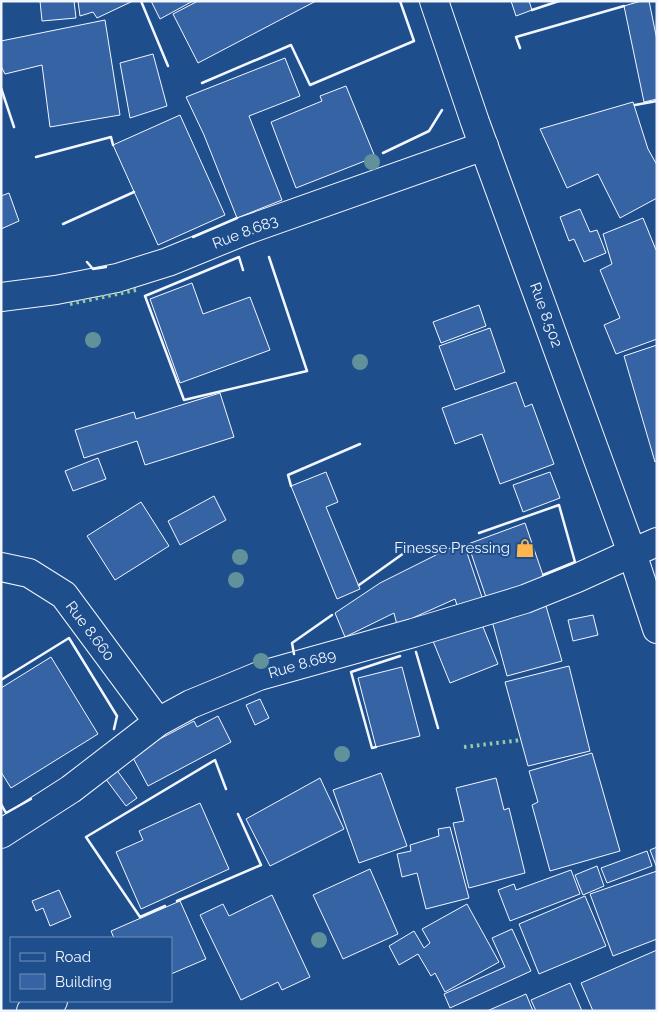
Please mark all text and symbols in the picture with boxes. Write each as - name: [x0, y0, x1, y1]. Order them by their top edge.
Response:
- street label: Rue 8.683: [210, 211, 280, 253]
- street label: Rue 8.502: [526, 280, 566, 350]
- shop icon: Finesse Pressing: [514, 537, 536, 559]
- place label: Finesse Pressing: [394, 539, 510, 557]
- street label: Rue 8.660: [62, 598, 118, 664]
- street label: Rue 8.689: [266, 646, 338, 682]
- legend: [10, 937, 172, 1002]
- text: Road: [55, 948, 91, 966]
- text: Building: [55, 973, 112, 991]

